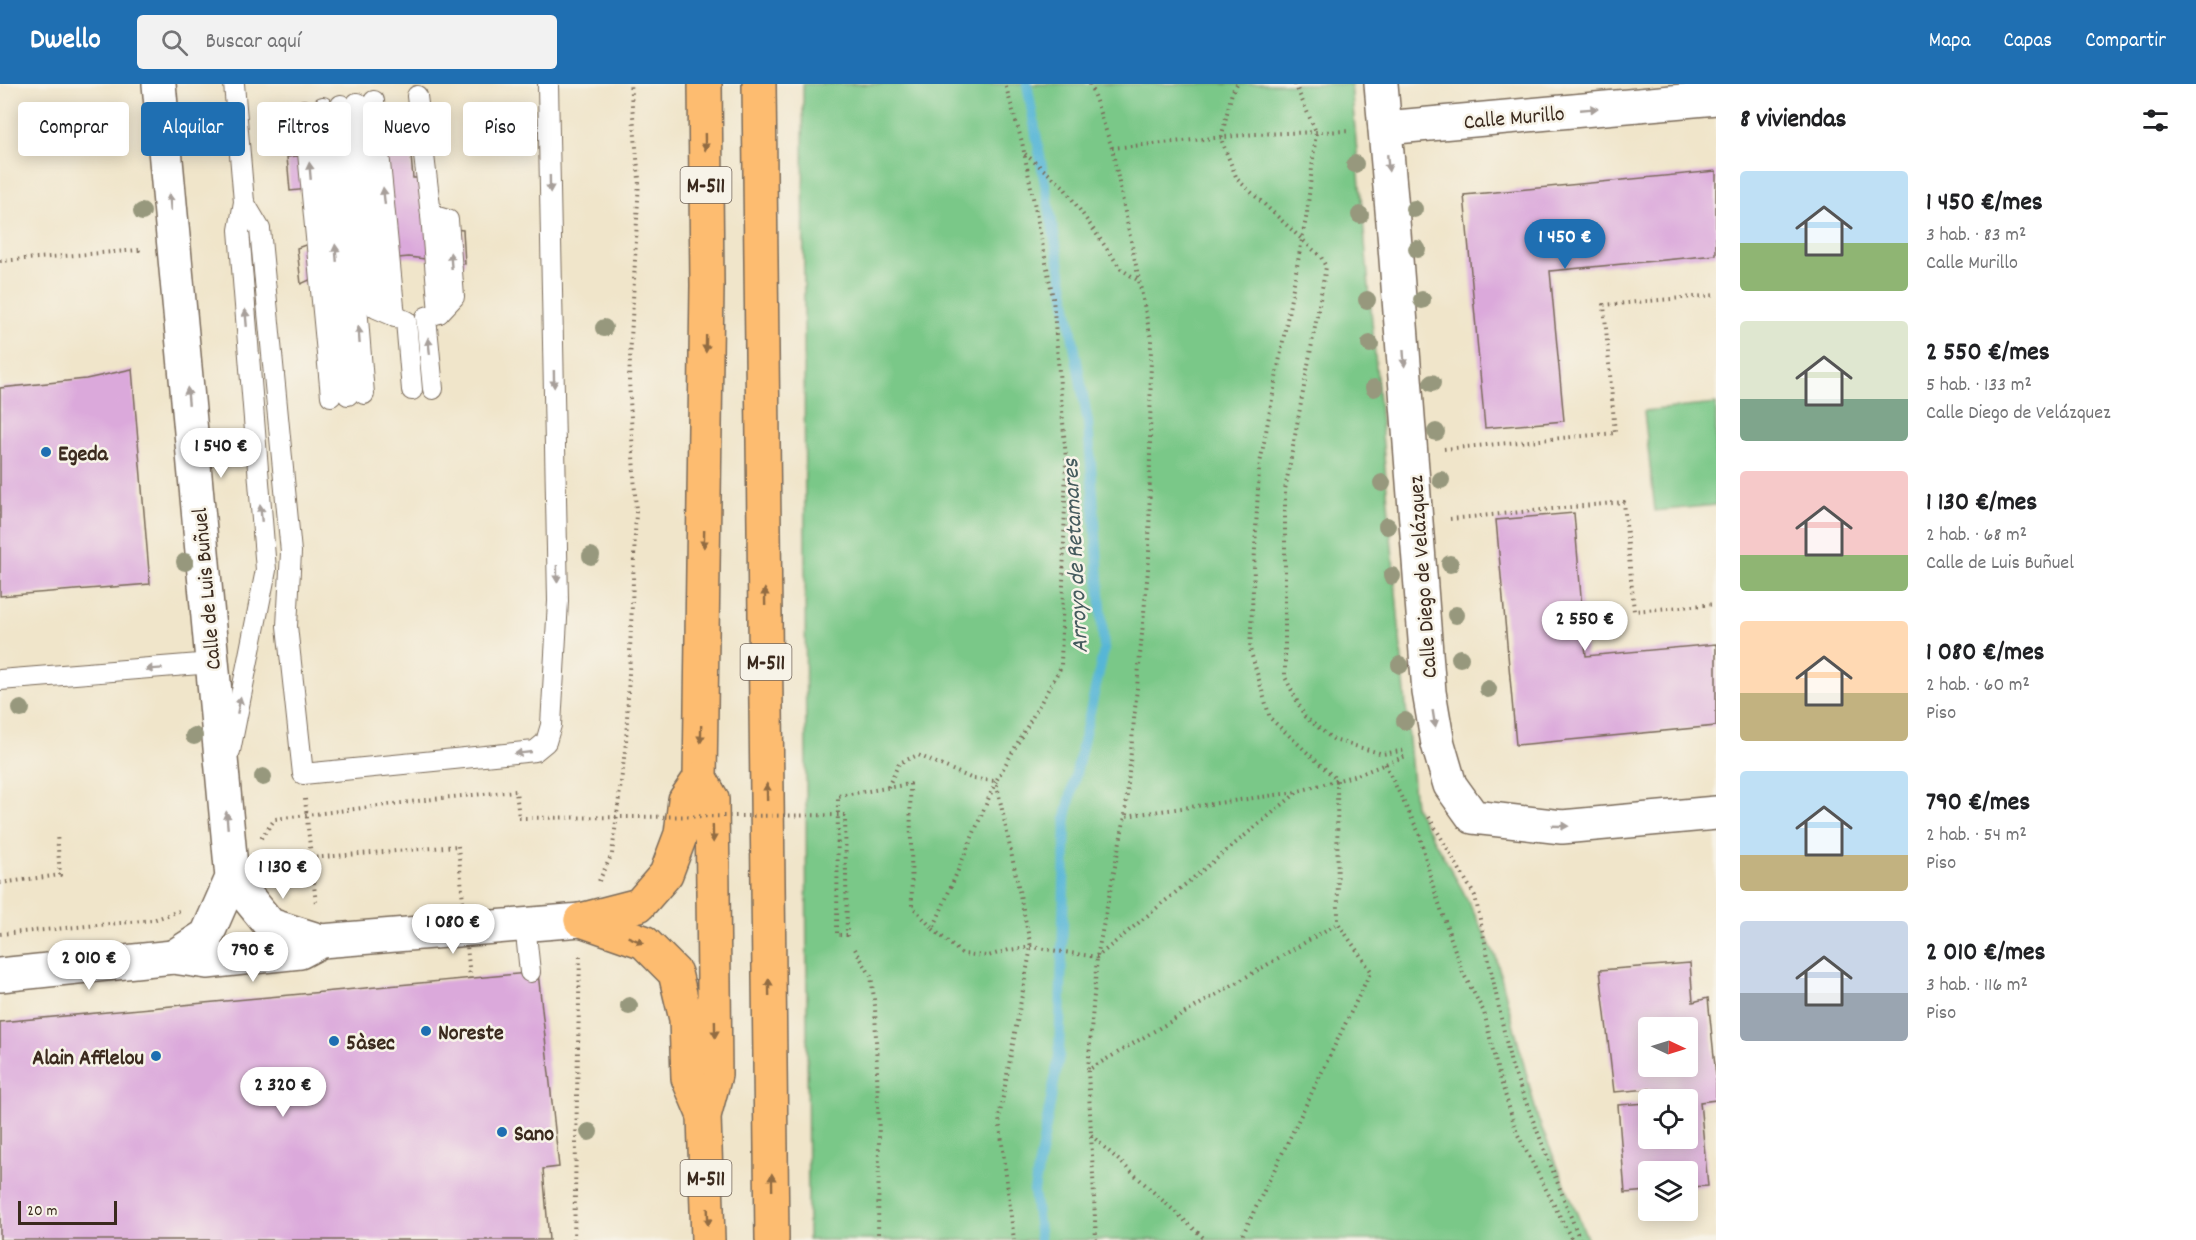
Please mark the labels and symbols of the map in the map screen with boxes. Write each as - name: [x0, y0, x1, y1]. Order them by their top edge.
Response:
- street label: Calle Murillo: [1463, 100, 1566, 139]
- one-way arrow: [1580, 104, 1599, 114]
- one-way arrow: [701, 133, 710, 152]
- one-way arrow: [1383, 154, 1393, 173]
- one-way arrow: [305, 161, 315, 180]
- road number: M-511: [680, 167, 732, 203]
- one-way arrow: [545, 175, 554, 194]
- one-way arrow: [379, 186, 389, 205]
- one-way arrow: [165, 192, 175, 211]
- pin: 1 450 €: [1510, 219, 1620, 270]
- one-way arrow: [331, 244, 341, 263]
- one-way arrow: [446, 251, 456, 270]
- one-way arrow: [241, 309, 251, 328]
- one-way arrow: [354, 326, 364, 345]
- one-way arrow: [701, 334, 711, 353]
- one-way arrow: [424, 337, 434, 356]
- one-way arrow: [1399, 348, 1409, 367]
- one-way arrow: [549, 370, 558, 389]
- one-way arrow: [183, 386, 193, 405]
- pin: 1 540 €: [166, 428, 276, 479]
- place label: Egeda: [58, 440, 109, 471]
- marker: Egeda: [39, 445, 53, 459]
- water label: Arroyo de Retamares: [1055, 457, 1099, 654]
- street label: Calle Diego de Velázquez: [1402, 474, 1447, 679]
- one-way arrow: [256, 503, 266, 522]
- street label: Calle de Luis Buñuel: [186, 506, 231, 671]
- one-way arrow: [699, 529, 708, 548]
- one-way arrow: [553, 565, 562, 584]
- one-way arrow: [760, 587, 770, 606]
- pin: 2 550 €: [1530, 601, 1640, 652]
- road number: M-511: [740, 644, 792, 680]
- one-way arrow: [144, 664, 163, 674]
- one-way arrow: [235, 695, 244, 714]
- one-way arrow: [1429, 710, 1438, 729]
- one-way arrow: [696, 724, 706, 743]
- one-way arrow: [514, 748, 533, 758]
- one-way arrow: [762, 782, 772, 801]
- one-way arrow: [222, 811, 232, 830]
- one-way arrow: [1551, 822, 1570, 831]
- one-way arrow: [708, 824, 717, 843]
- pin: 1 130 €: [228, 849, 338, 900]
- pin: 1 080 €: [398, 904, 508, 955]
- pin: 790 €: [211, 932, 295, 983]
- one-way arrow: [627, 935, 645, 945]
- pin: 2 010 €: [34, 940, 144, 991]
- one-way arrow: [764, 977, 774, 996]
- north arrow: [1638, 1017, 1698, 1077]
- place label: Noreste: [438, 1019, 504, 1050]
- one-way arrow: [710, 1019, 720, 1038]
- marker: Noreste: [419, 1024, 433, 1038]
- place label: 5àsec: [346, 1029, 395, 1060]
- marker: 5àsec: [327, 1034, 341, 1048]
- place label: Alain Afflelou: [32, 1044, 144, 1075]
- marker: Alain Afflelou: [149, 1049, 163, 1063]
- pin: 2 320 €: [228, 1067, 338, 1118]
- place label: Sano: [514, 1120, 554, 1151]
- marker: Sano: [495, 1125, 509, 1139]
- road number: M-511: [680, 1160, 732, 1196]
- one-way arrow: [767, 1172, 776, 1191]
- scale bar: [18, 1198, 117, 1226]
- one-way arrow: [703, 1207, 712, 1226]

